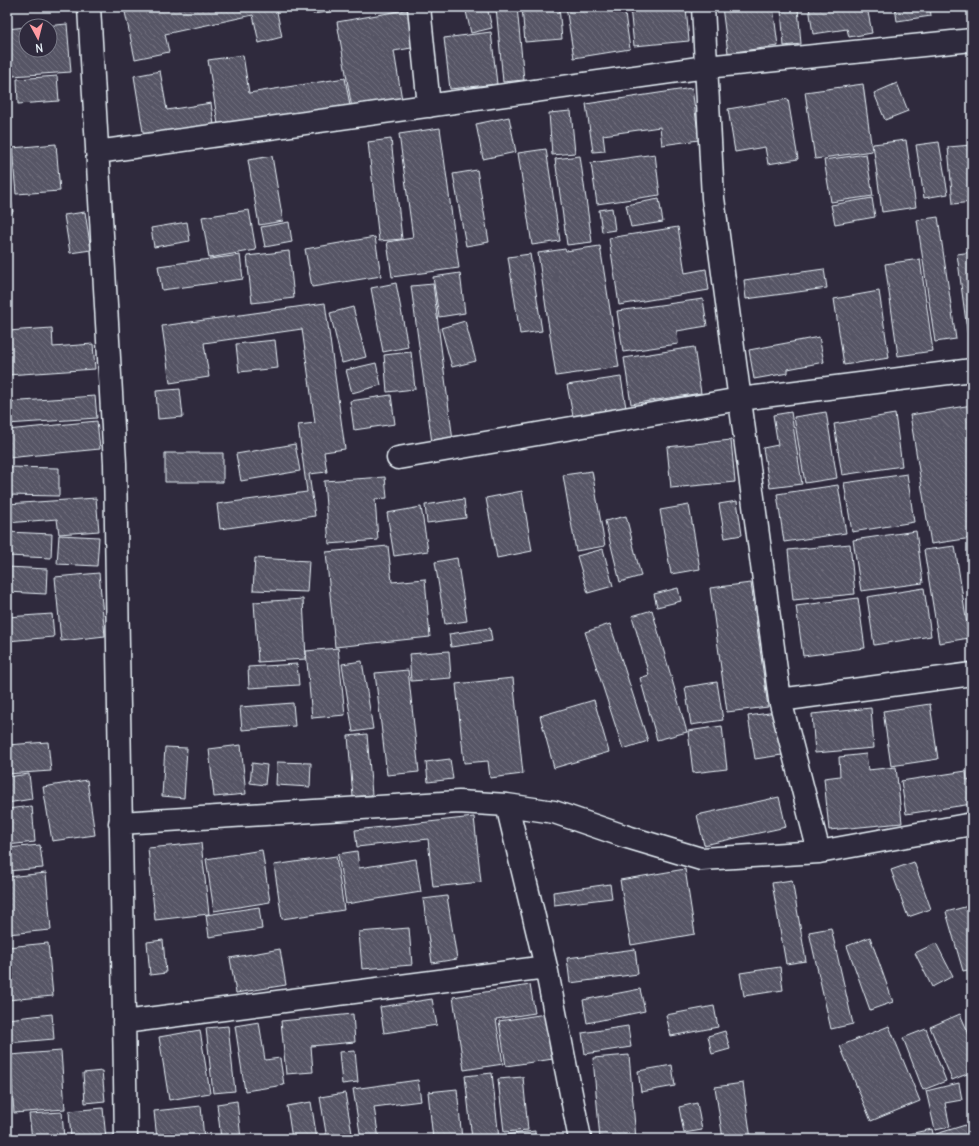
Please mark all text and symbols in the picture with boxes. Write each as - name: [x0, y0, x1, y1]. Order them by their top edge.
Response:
- north arrow: [18, 18, 58, 58]
- text: N: [35, 41, 44, 55]

